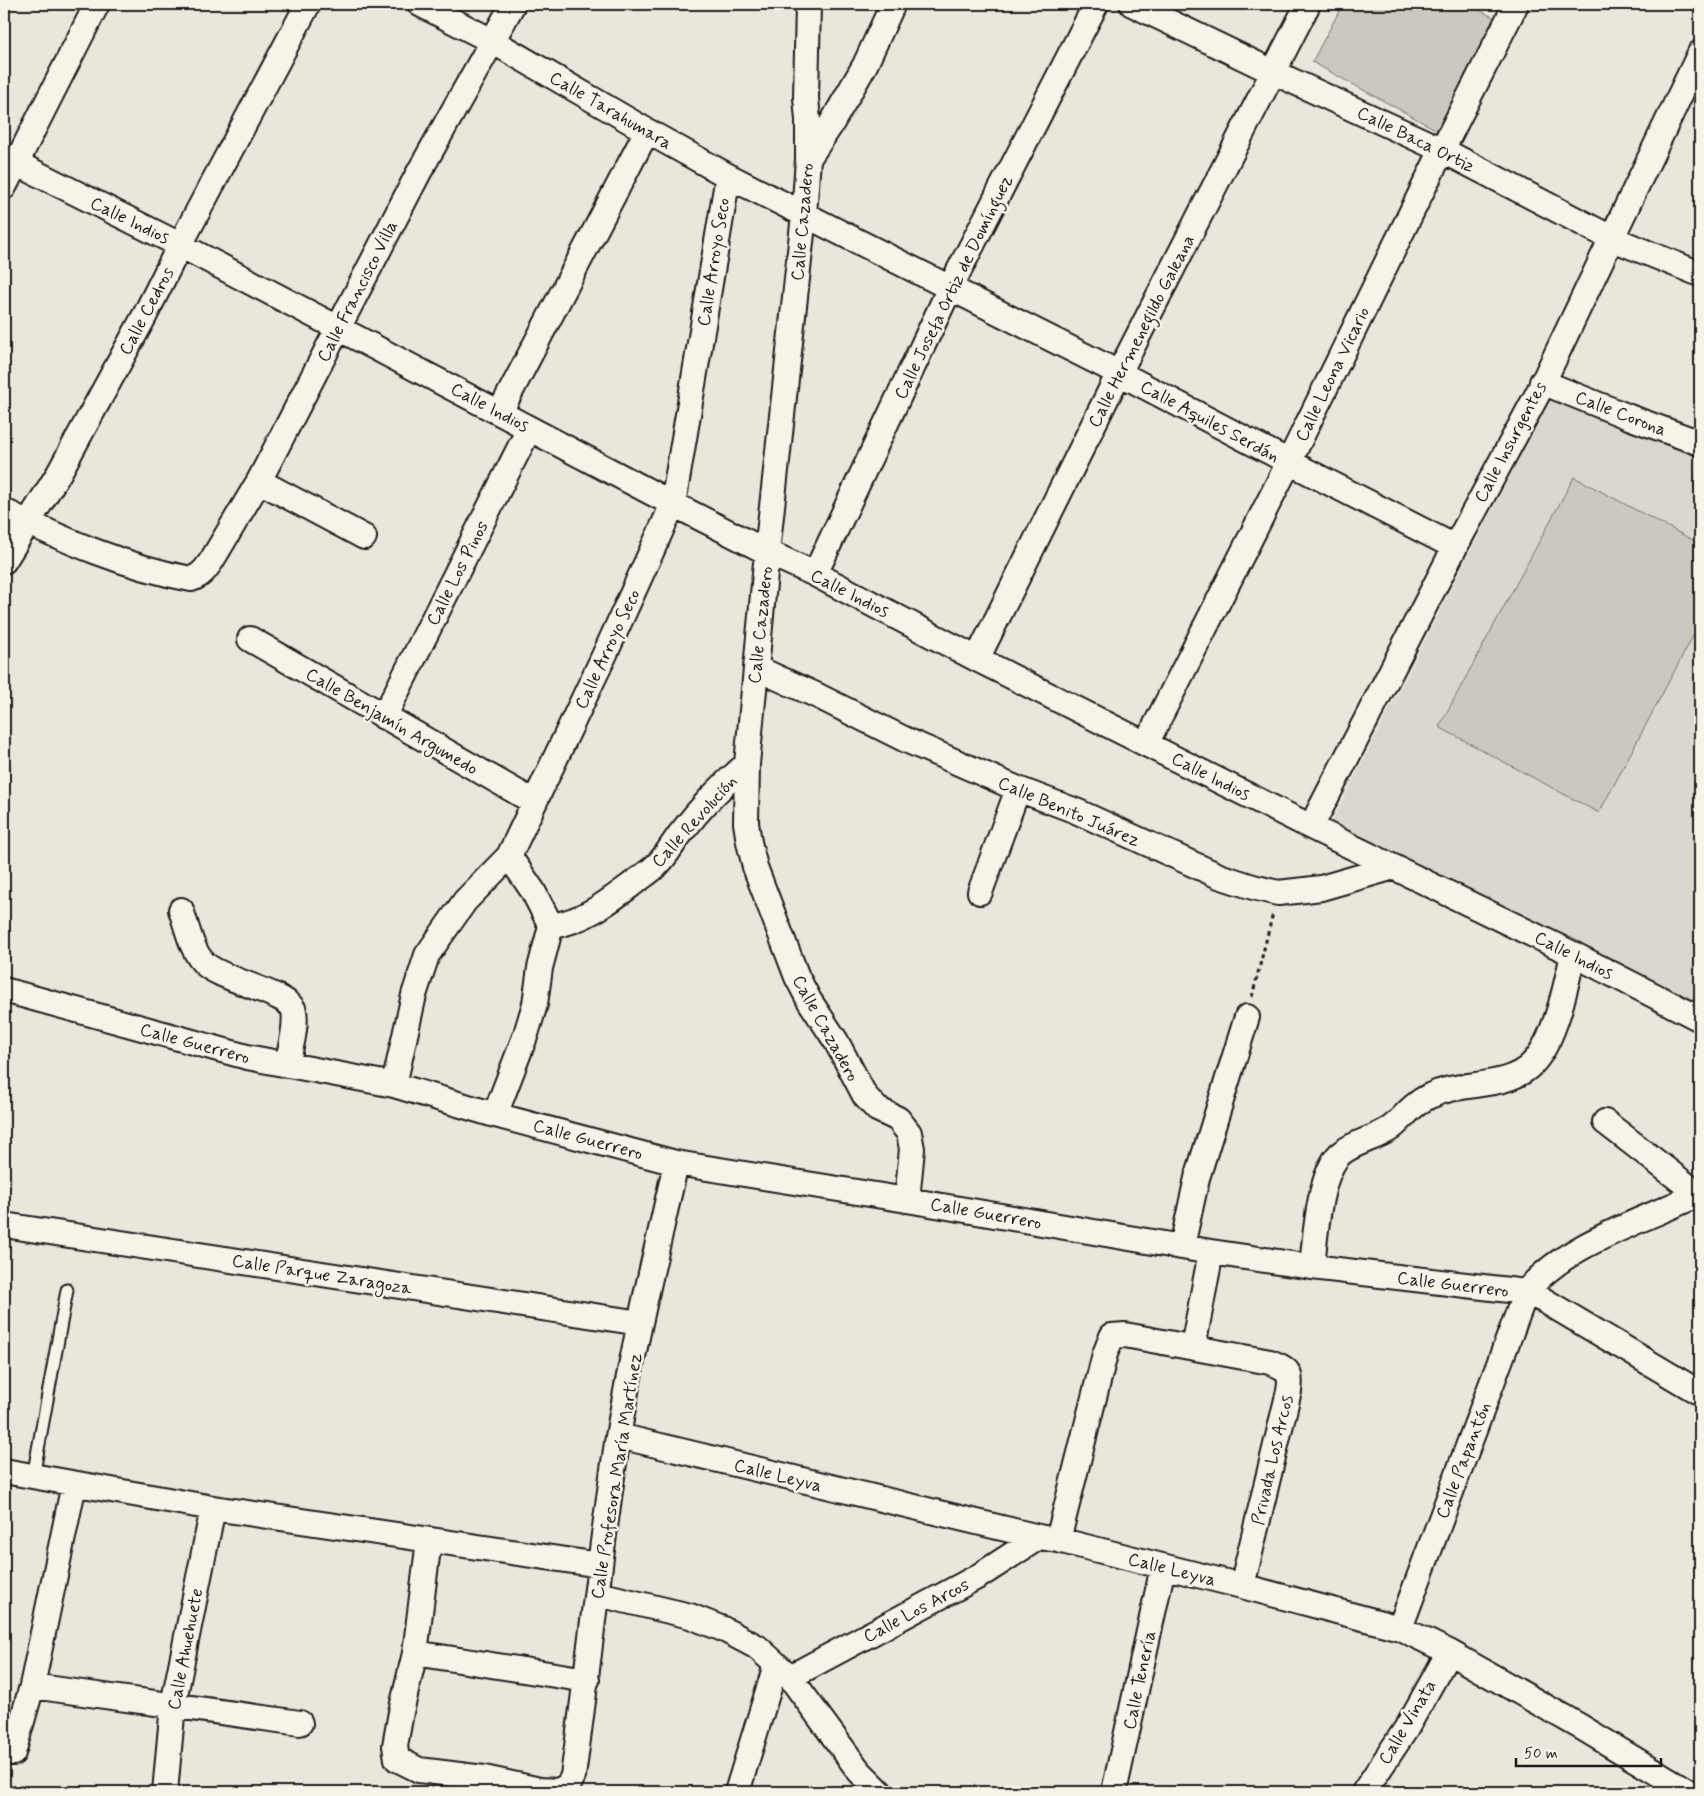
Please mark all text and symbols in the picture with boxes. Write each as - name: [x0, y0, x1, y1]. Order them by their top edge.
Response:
- street label: Calle Tarahumara: [545, 66, 676, 156]
- street label: Calle Baca Ortiz: [1353, 101, 1478, 179]
- street label: Calle Cazadero: [786, 162, 820, 282]
- street label: Calle Josefa Ortiz de Domínguez: [889, 171, 1021, 405]
- street label: Calle Indios: [86, 191, 173, 250]
- street label: Calle Arroyo Seco: [692, 196, 736, 328]
- street label: Calle Francisco Villa: [312, 216, 404, 366]
- street label: Calle Hermenegildo Galeana: [1083, 231, 1203, 433]
- street label: Calle Cedros: [114, 263, 180, 360]
- street label: Calle Leona Vicario: [1290, 303, 1376, 446]
- street label: Calle Aquiles Serdán: [1136, 375, 1283, 469]
- street label: Calle Indios: [446, 377, 533, 439]
- street label: Calle Insurgentes: [1469, 378, 1553, 507]
- street label: Calle Corona: [1572, 386, 1670, 442]
- street label: Calle Los Pinos: [421, 517, 495, 630]
- street label: Calle Indios: [806, 564, 893, 624]
- street label: Calle Cazadero: [743, 565, 779, 685]
- street label: Calle Arroyo Seco: [570, 586, 646, 713]
- street label: Calle Benjamín Argumedo: [300, 663, 482, 782]
- street label: Calle Indios: [1167, 747, 1254, 807]
- street label: Calle Revolución: [647, 770, 743, 873]
- street label: Calle Benito Juárez: [994, 771, 1143, 853]
- street label: Calle Indios: [1530, 926, 1617, 986]
- street label: Calle Cazadero: [786, 971, 864, 1086]
- street label: Calle Guerrero: [137, 1018, 252, 1070]
- street label: Calle Guerrero: [530, 1114, 645, 1166]
- street label: Calle Guerrero: [928, 1192, 1043, 1236]
- street label: Calle Parque Zaragoza: [230, 1249, 414, 1302]
- street label: Calle Guerrero: [1396, 1266, 1510, 1304]
- street label: Calle Profesora María Martínez: [586, 1351, 648, 1601]
- street label: Privada Los Arcos: [1246, 1393, 1300, 1528]
- street label: Calle Papantón: [1431, 1399, 1497, 1522]
- street label: Calle Leyva: [731, 1453, 824, 1498]
- street label: Calle Leyva: [1125, 1547, 1218, 1592]
- street label: Calle Los Arcos: [859, 1573, 974, 1649]
- street label: Calle Ahuehuete: [162, 1586, 210, 1712]
- street label: Calle Tenería: [1118, 1628, 1162, 1732]
- street label: Calle Vinata: [1373, 1676, 1443, 1769]
- scale bar: [1516, 1736, 1662, 1768]
- text: 50 m: [1524, 1744, 1558, 1764]

